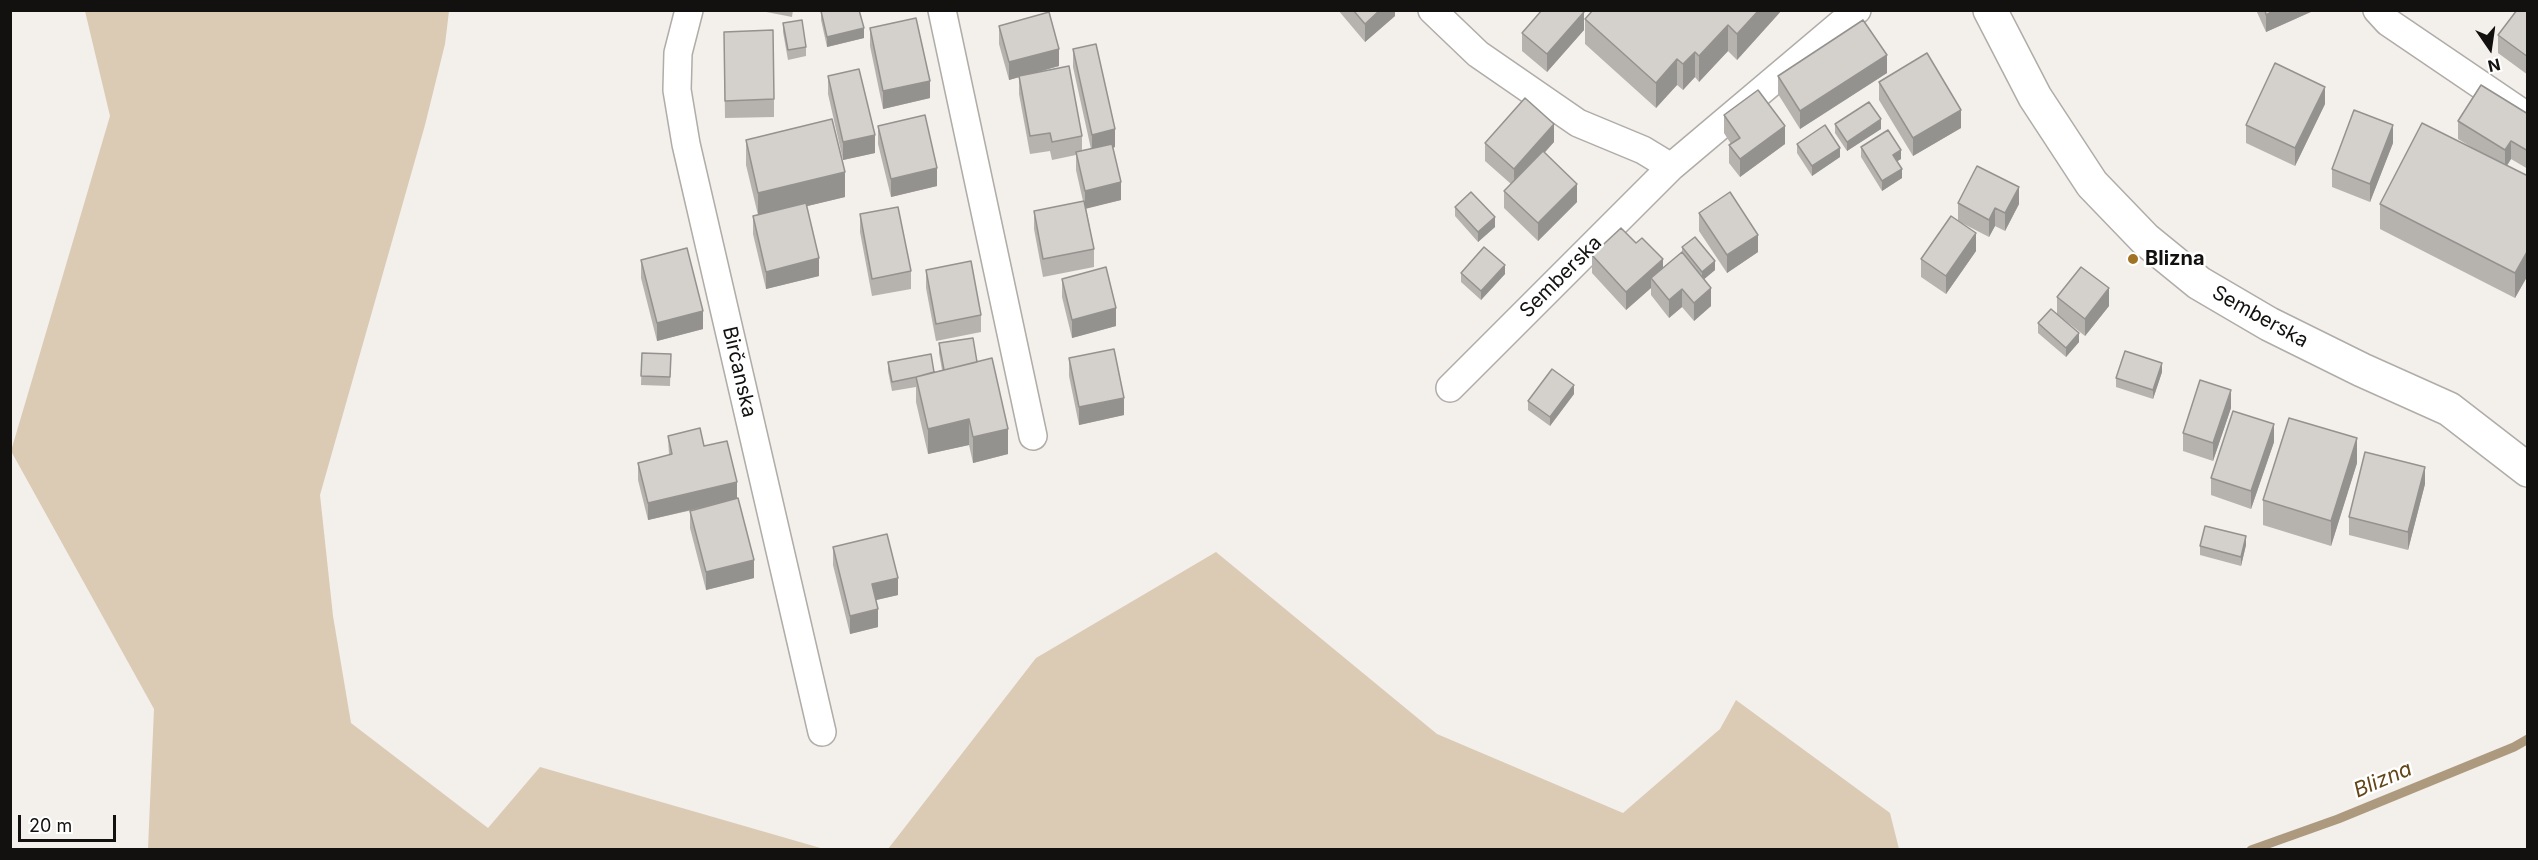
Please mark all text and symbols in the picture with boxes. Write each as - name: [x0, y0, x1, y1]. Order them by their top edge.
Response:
- north arrow: [2460, 18, 2520, 78]
- text: N: [2486, 54, 2502, 77]
- street label: Semberska: [1515, 231, 1607, 323]
- place label: Blizna: [2145, 247, 2205, 271]
- marker: Blizna: [2126, 252, 2140, 266]
- street label: Semberska: [2208, 281, 2312, 353]
- street label: Birčanska: [717, 324, 761, 420]
- water label: Blizna: [2350, 757, 2416, 803]
- scale bar: [21, 803, 118, 841]
- text: 20 m: [29, 815, 72, 836]

